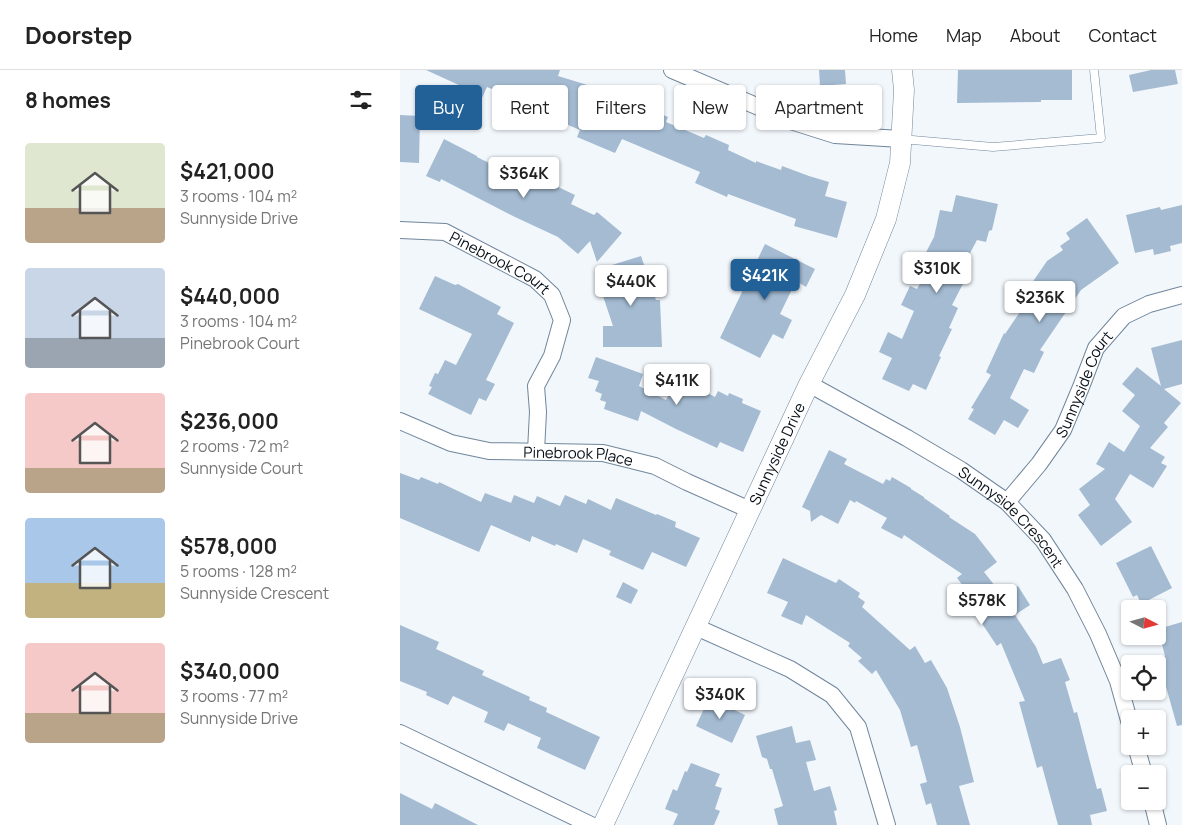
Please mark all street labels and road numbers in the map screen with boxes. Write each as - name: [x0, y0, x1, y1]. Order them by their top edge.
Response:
- street label: Pinebrook Court: [446, 226, 555, 299]
- street label: Sunnyside Court: [1050, 326, 1117, 442]
- street label: Sunnyside Drive: [744, 399, 810, 508]
- street label: Pinebrook Place: [523, 441, 636, 471]
- street label: Sunnyside Crescent: [954, 461, 1069, 572]

